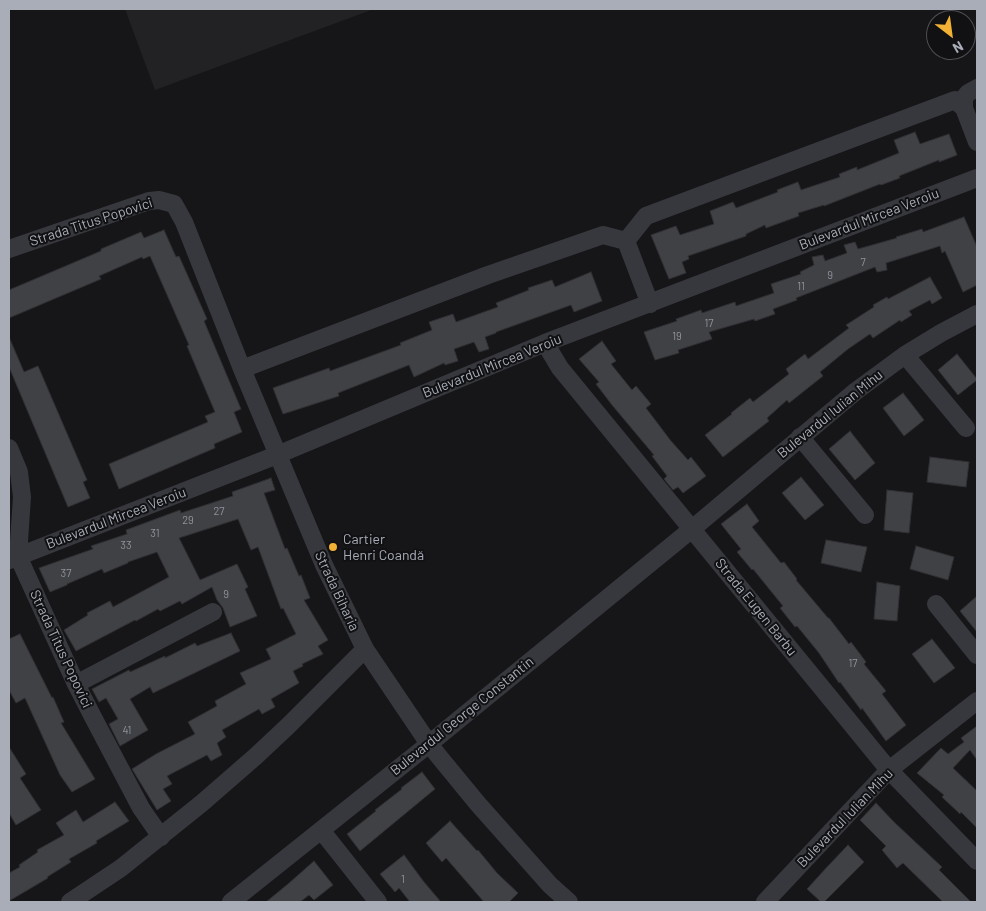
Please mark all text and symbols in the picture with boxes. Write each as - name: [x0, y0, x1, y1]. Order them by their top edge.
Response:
- north arrow: [926, 10, 976, 60]
- text: N: [950, 38, 967, 57]
- street label: Bulevardul Mircea Veroiu: [797, 185, 941, 253]
- street label: Strada Titus Popovici: [27, 194, 155, 250]
- house number: 7: [860, 255, 866, 269]
- house number: 9: [827, 268, 833, 282]
- house number: 11: [797, 279, 805, 293]
- house number: 17: [704, 316, 714, 330]
- house number: 19: [672, 329, 682, 343]
- street label: Bulevardul Mircea Veroiu: [420, 330, 564, 402]
- street label: Bulevardul Iulian Mihu: [774, 366, 886, 462]
- street label: Bulevardul Mircea Veroiu: [44, 484, 188, 552]
- house number: 27: [213, 504, 225, 518]
- house number: 29: [182, 513, 194, 527]
- house number: 31: [150, 526, 160, 540]
- place label: Cartier Henri Coandă: [343, 531, 424, 564]
- house number: 33: [120, 538, 132, 552]
- marker: Cartier Henri Coandă: [327, 541, 339, 553]
- street label: Strada Biharia: [311, 548, 363, 634]
- street label: Strada Eugen Barbu: [712, 555, 800, 659]
- house number: 37: [61, 566, 71, 580]
- street label: Strada Titus Popovici: [26, 587, 96, 711]
- house number: 9: [223, 587, 229, 601]
- street label: Bulevardul George Constantin: [387, 653, 537, 779]
- house number: 17: [848, 656, 858, 670]
- house number: 41: [123, 723, 131, 737]
- street label: Bulevardul Iulian Mihu: [794, 765, 896, 871]
- house number: 1: [401, 872, 405, 886]

